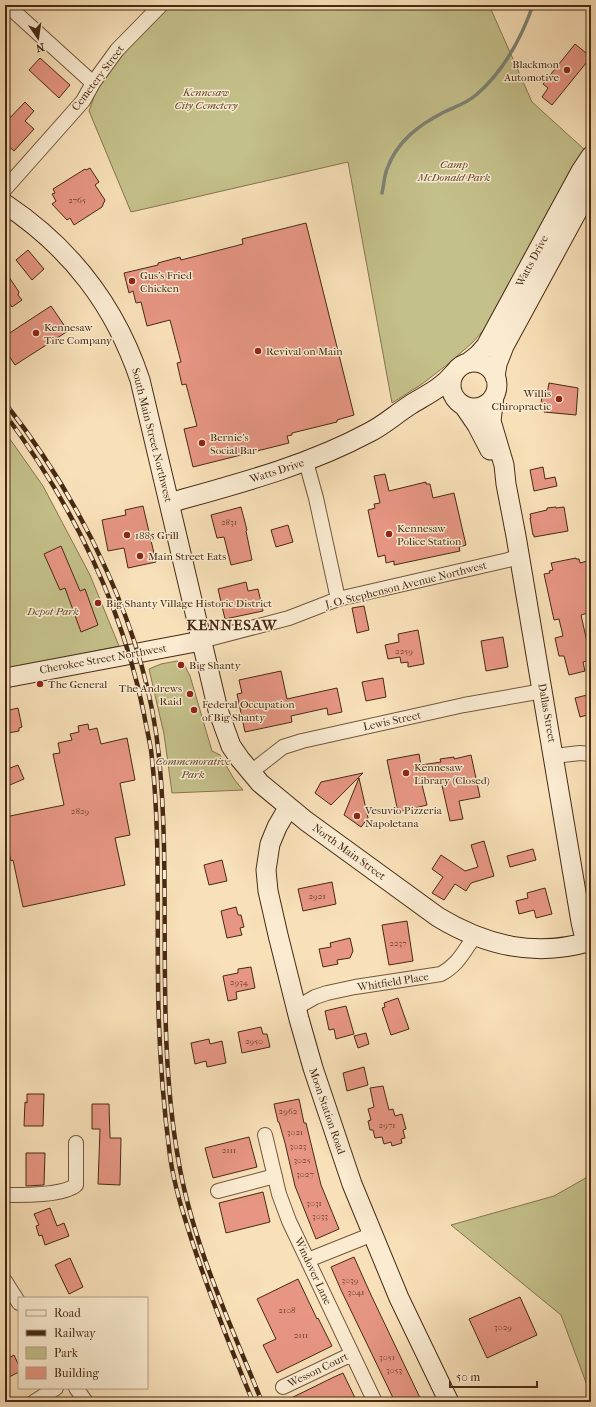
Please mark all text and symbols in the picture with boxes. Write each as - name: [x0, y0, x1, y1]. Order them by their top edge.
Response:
- north arrow: [18, 18, 58, 58]
- text: N: [34, 40, 46, 55]
- street label: Cemetery Street: [69, 43, 127, 113]
- place label: Blackmon Automotive: [503, 58, 560, 84]
- marker: Blackmon Automotive: [562, 65, 572, 75]
- park label: Kennesaw City Cemetery: [174, 86, 238, 112]
- park label: Camp McDonald Park: [417, 158, 490, 184]
- house number: 2765: [68, 195, 86, 205]
- street label: Watts Drive: [513, 233, 551, 290]
- place label: Gus's Fried Chicken: [140, 269, 193, 295]
- marker: Gus's Fried Chicken: [127, 276, 137, 286]
- place label: Kennesaw Tire Company: [44, 321, 113, 347]
- marker: Kennesaw Tire Company: [31, 328, 41, 338]
- place label: Revival on Main: [266, 345, 343, 358]
- marker: Revival on Main: [253, 346, 263, 356]
- street label: South Main Street Northwest: [129, 366, 175, 504]
- place label: Willis Chiropractic: [492, 387, 551, 413]
- marker: Willis Chiropractic: [554, 394, 564, 404]
- place label: Bernie's Social Bar: [210, 431, 257, 457]
- marker: Bernie's Social Bar: [197, 438, 207, 448]
- street label: Watts Drive: [247, 456, 306, 486]
- house number: 2831: [221, 517, 237, 527]
- place label: Kennesaw Police Station: [397, 522, 462, 548]
- place label: 1885 Grill: [135, 529, 179, 542]
- marker: Kennesaw Police Station: [384, 529, 394, 539]
- marker: 1885 Grill: [122, 530, 132, 540]
- place label: Main Street Eats: [148, 550, 226, 563]
- marker: Main Street Eats: [135, 551, 145, 561]
- street label: J. O. Stephenson Avenue Northwest: [323, 559, 488, 612]
- place label: Big Shanty Village Historic District: [106, 597, 272, 610]
- marker: Big Shanty Village Historic District: [93, 598, 103, 608]
- park label: Depot Park: [26, 605, 79, 618]
- district label: KENNESAW: [186, 616, 278, 634]
- street label: Cherokee Street Northwest: [38, 641, 168, 677]
- house number: 2259: [395, 646, 413, 656]
- place label: Big Shanty: [189, 659, 242, 672]
- marker: Big Shanty: [176, 660, 186, 670]
- place label: The General: [48, 678, 107, 691]
- marker: The General: [35, 679, 45, 689]
- place label: The Andrews Raid: [119, 682, 183, 708]
- street label: Dallas Street: [535, 682, 559, 744]
- marker: The Andrews Raid: [185, 689, 195, 699]
- place label: Federal Occupation of Big Shanty: [202, 698, 295, 724]
- marker: Federal Occupation of Big Shanty: [189, 705, 199, 715]
- street label: Lewis Street: [362, 709, 422, 733]
- park label: Commemorative Park: [156, 755, 231, 781]
- place label: Kennesaw Library (Closed): [414, 761, 490, 787]
- marker: Kennesaw Library (Closed): [401, 768, 411, 778]
- place label: Vesuvio Pizzeria Napoletana: [364, 804, 443, 830]
- house number: 2829: [71, 806, 90, 816]
- marker: Vesuvio Pizzeria Napoletana: [352, 811, 362, 821]
- street label: North Main Street: [310, 821, 388, 883]
- house number: 2921: [308, 891, 326, 901]
- house number: 2237: [389, 938, 407, 948]
- street label: Whitfield Place: [355, 970, 430, 994]
- house number: 2934: [230, 977, 249, 987]
- house number: 2950: [245, 1036, 263, 1046]
- street label: Moon Station Road: [306, 1066, 348, 1157]
- house number: 2962: [279, 1106, 298, 1116]
- house number: 2971: [379, 1120, 395, 1130]
- house number: 3021: [287, 1127, 303, 1137]
- house number: 3023: [290, 1141, 307, 1151]
- house number: 2111: [222, 1145, 236, 1155]
- house number: 3025: [293, 1155, 311, 1165]
- house number: 3027: [296, 1169, 314, 1179]
- house number: 3031: [306, 1198, 322, 1208]
- house number: 3033: [312, 1211, 328, 1221]
- street label: Windover Lane: [291, 1234, 335, 1307]
- house number: 3039: [341, 1275, 359, 1285]
- house number: 3041: [347, 1287, 365, 1297]
- legend: [18, 1297, 148, 1389]
- house number: 2108: [278, 1305, 296, 1315]
- text: Road: [54, 1306, 81, 1320]
- house number: 3029: [494, 1322, 512, 1332]
- text: Railway: [54, 1326, 96, 1340]
- house number: 2111: [294, 1330, 308, 1340]
- text: Park: [54, 1346, 79, 1360]
- street label: Wesson Court: [285, 1350, 350, 1391]
- house number: 3051: [379, 1352, 395, 1362]
- scale bar: [450, 1363, 537, 1389]
- house number: 3053: [386, 1365, 402, 1375]
- text: Building: [54, 1366, 99, 1380]
- text: 50 m: [456, 1370, 480, 1384]

